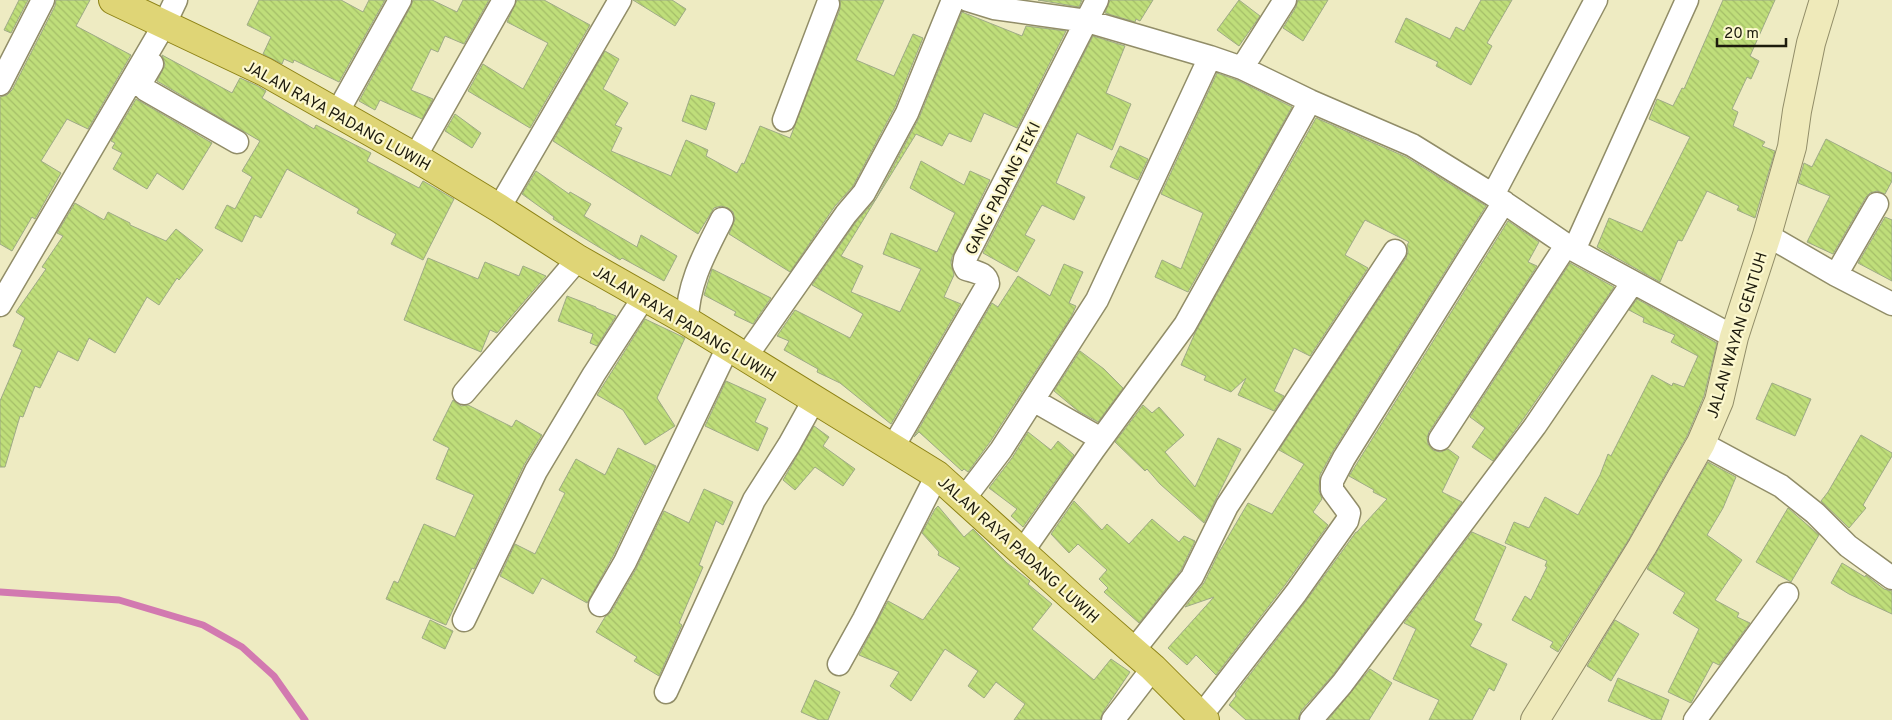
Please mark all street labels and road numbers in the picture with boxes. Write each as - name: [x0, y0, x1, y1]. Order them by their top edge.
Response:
- street label: JALAN RAYA PADANG LUWIH: [240, 57, 434, 177]
- street label: GANG PADANG TEKI: [962, 119, 1046, 259]
- street label: JALAN WAYAN GENTUH: [1703, 250, 1773, 421]
- street label: JALAN RAYA PADANG LUWIH: [589, 262, 779, 388]
- street label: JALAN RAYA PADANG LUWIH: [933, 473, 1103, 628]

